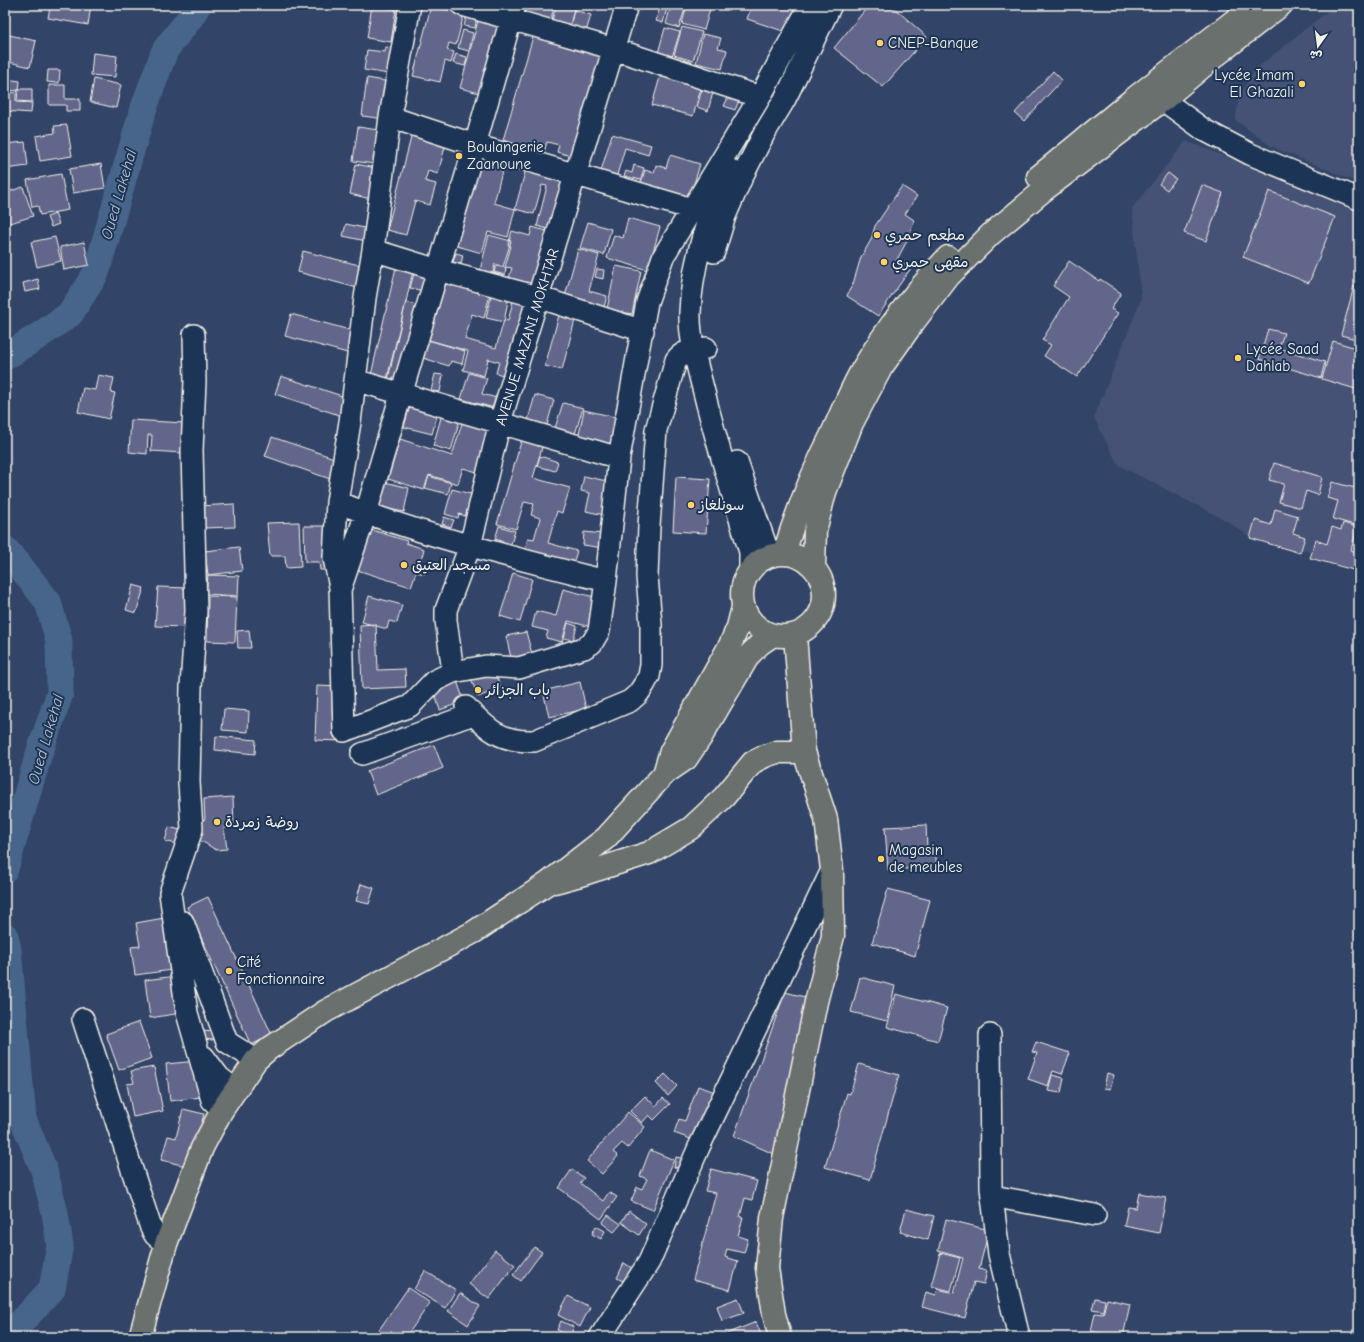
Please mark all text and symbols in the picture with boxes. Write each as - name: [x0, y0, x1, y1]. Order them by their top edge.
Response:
- north arrow: [1298, 26, 1338, 66]
- place label: CNEP-Banque: [888, 34, 979, 52]
- marker: CNEP-Banque: [875, 38, 885, 48]
- text: ش: [1308, 47, 1323, 63]
- place label: Lycée Imam El Ghazali: [1214, 66, 1294, 101]
- marker: Lycée Imam El Ghazali: [1297, 79, 1307, 89]
- place label: Boulangerie Zaanoune: [467, 138, 544, 173]
- water label: Oued Lakehal: [98, 147, 141, 241]
- marker: Boulangerie Zaanoune: [454, 151, 464, 161]
- place label: مطعم حمري: [885, 226, 965, 247]
- marker: مطعم حمري: [872, 230, 882, 240]
- street label: AVENUE MAZANI MOKHTAR: [491, 246, 563, 428]
- place label: مقهى حمري: [892, 253, 969, 273]
- marker: مقهى حمري: [879, 257, 889, 267]
- place label: Lycée Saad Dahlab: [1246, 340, 1319, 375]
- marker: Lycée Saad Dahlab: [1233, 353, 1243, 363]
- place label: سونلغاز: [698, 496, 744, 514]
- marker: سونلغاز: [686, 500, 696, 510]
- place label: مسجد العتيق: [412, 556, 491, 574]
- marker: مسجد العتيق: [399, 560, 409, 570]
- place label: باب الجزائر: [484, 681, 550, 699]
- marker: باب الجزائر: [473, 685, 483, 695]
- water label: Oued Lakehal: [25, 692, 68, 786]
- place label: روضة زمردة: [225, 813, 299, 831]
- marker: روضة زمردة: [212, 817, 222, 827]
- place label: Magasin de meubles: [889, 841, 962, 876]
- marker: Magasin de meubles: [876, 854, 886, 864]
- place label: Cité Fonctionnaire: [237, 953, 325, 988]
- marker: Cité Fonctionnaire: [224, 966, 234, 976]

